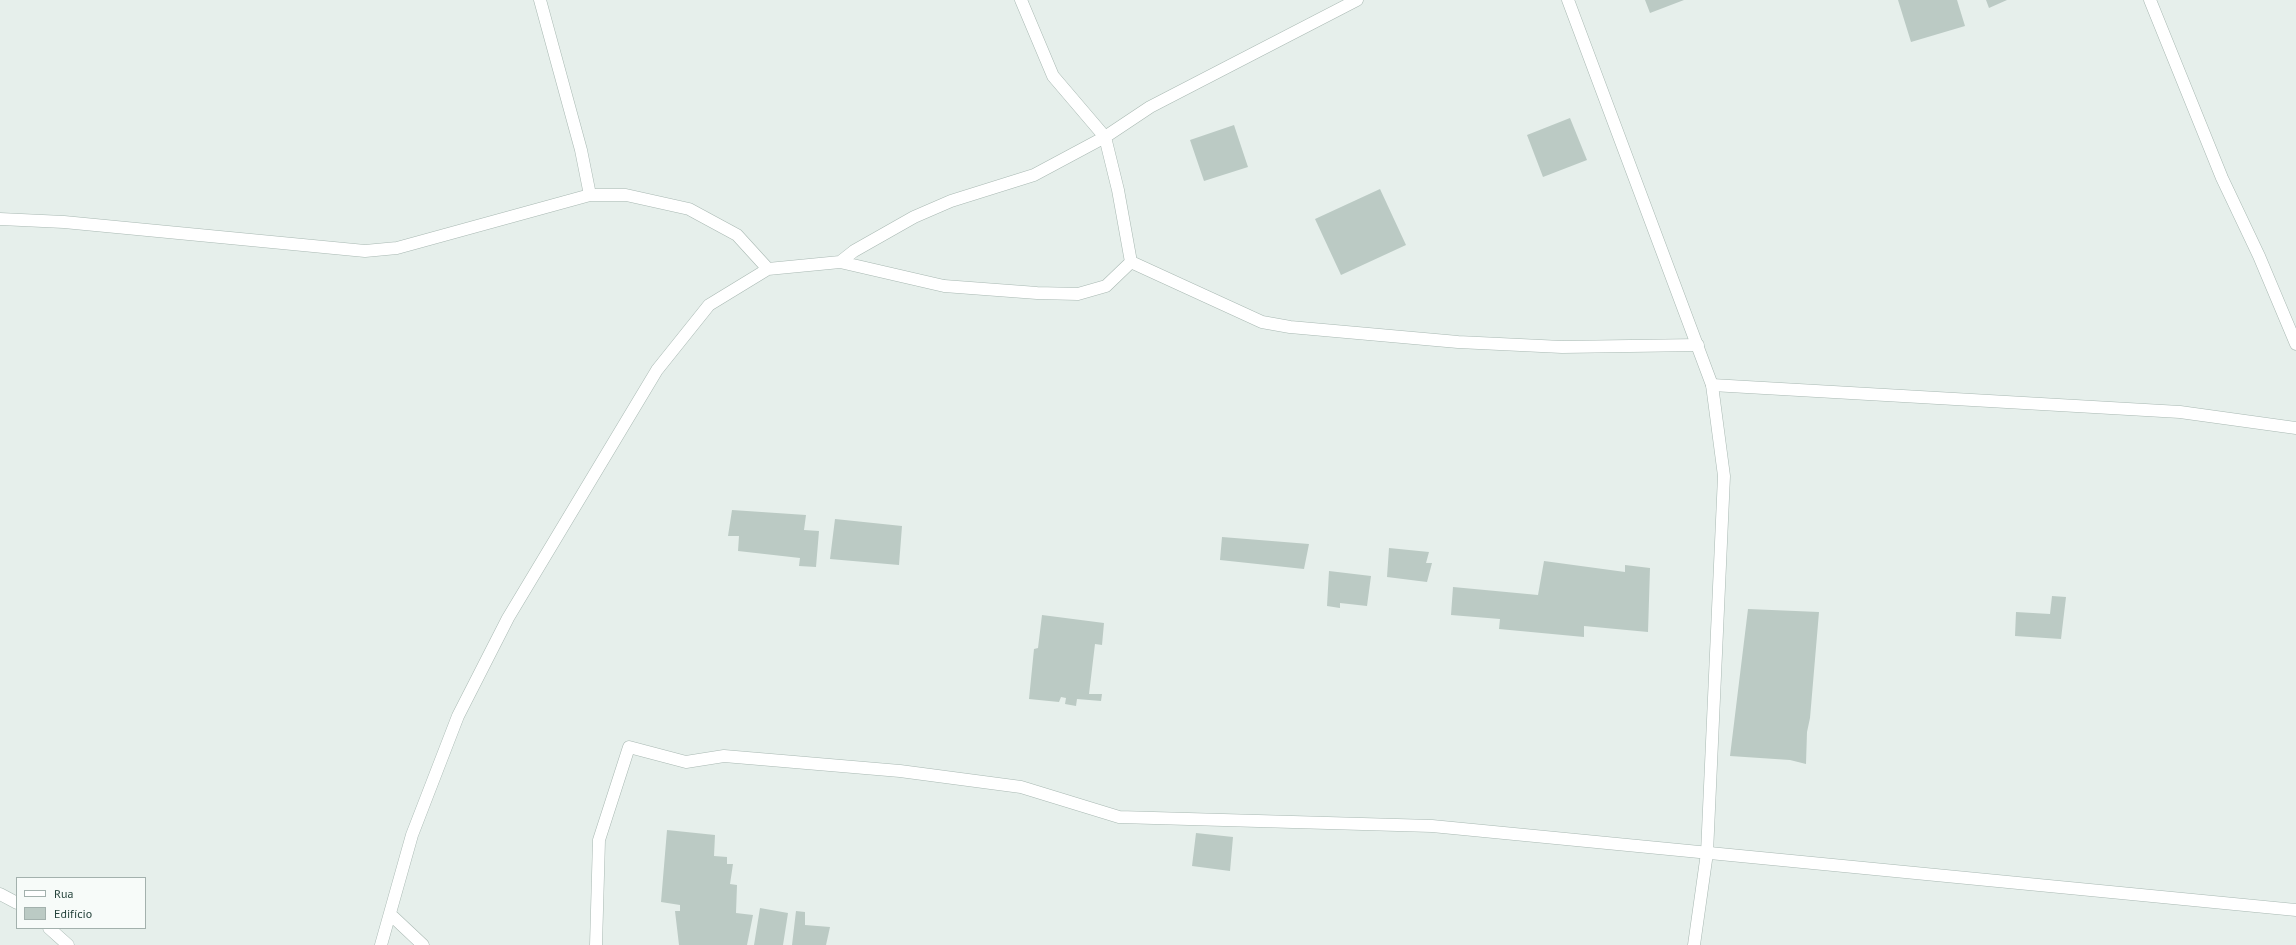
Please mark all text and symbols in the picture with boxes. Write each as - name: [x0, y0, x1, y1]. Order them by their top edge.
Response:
- legend: [16, 877, 146, 929]
- text: Rua: [54, 886, 73, 901]
- text: Edifício: [54, 906, 92, 921]

